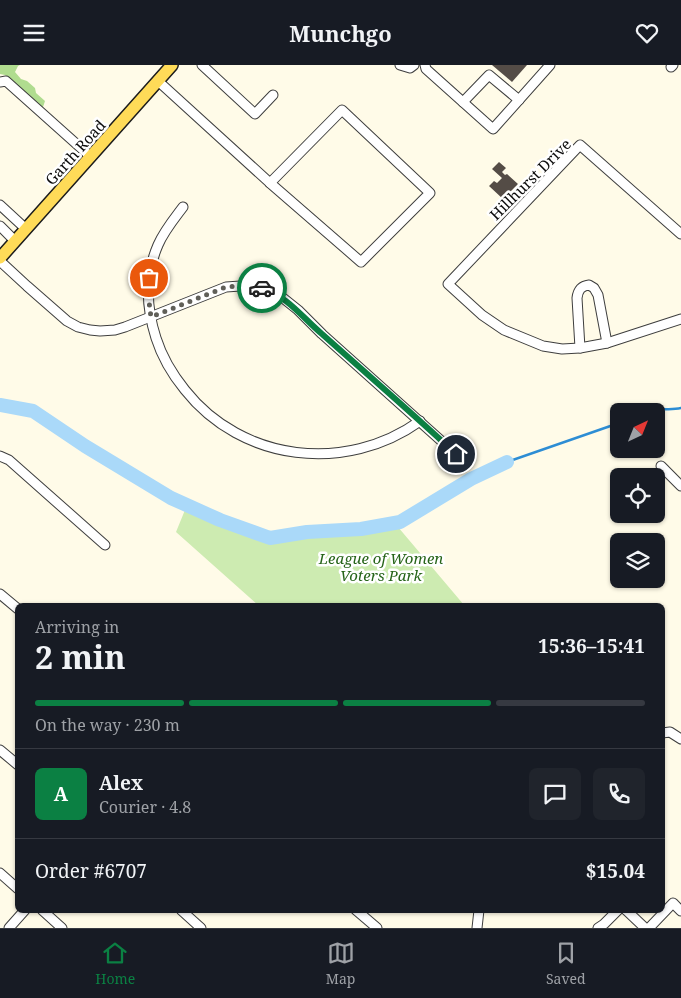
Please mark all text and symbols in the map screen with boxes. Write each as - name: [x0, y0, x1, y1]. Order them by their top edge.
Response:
- text: Munchgo: [289, 18, 392, 48]
- icon: menu: [20, 19, 48, 47]
- icon: heart: [633, 19, 661, 47]
- street label: Garth Road: [40, 115, 110, 189]
- street label: Hillhurst Drive: [485, 134, 575, 224]
- pin: [128, 257, 170, 299]
- courier: [237, 263, 287, 313]
- icon: bag: [135, 264, 163, 292]
- icon: car: [248, 274, 276, 302]
- north arrow: [610, 403, 665, 457]
- map controls: [610, 403, 665, 588]
- pin: [435, 433, 477, 475]
- icon: home: [442, 440, 470, 468]
- button: locate: [610, 468, 665, 523]
- button: layers: [610, 533, 665, 588]
- park label: League of Women Voters Park: [318, 548, 443, 585]
- text: Arriving in: [35, 616, 119, 638]
- text: 15:36–15:41: [538, 633, 645, 659]
- text: 2 min: [35, 635, 126, 678]
- text: On the way · 230 m: [35, 714, 180, 736]
- button: chat: [529, 768, 581, 820]
- button: phone: [593, 768, 645, 820]
- text: Alex: [99, 770, 143, 796]
- text: A: [54, 781, 68, 807]
- text: Courier · 4.8: [99, 796, 191, 818]
- text: Order #6707: [35, 858, 147, 884]
- text: $15.04: [586, 858, 645, 884]
- tab: Home: [95, 939, 135, 988]
- tab: Map: [326, 939, 355, 988]
- tab: Saved: [546, 939, 586, 988]

